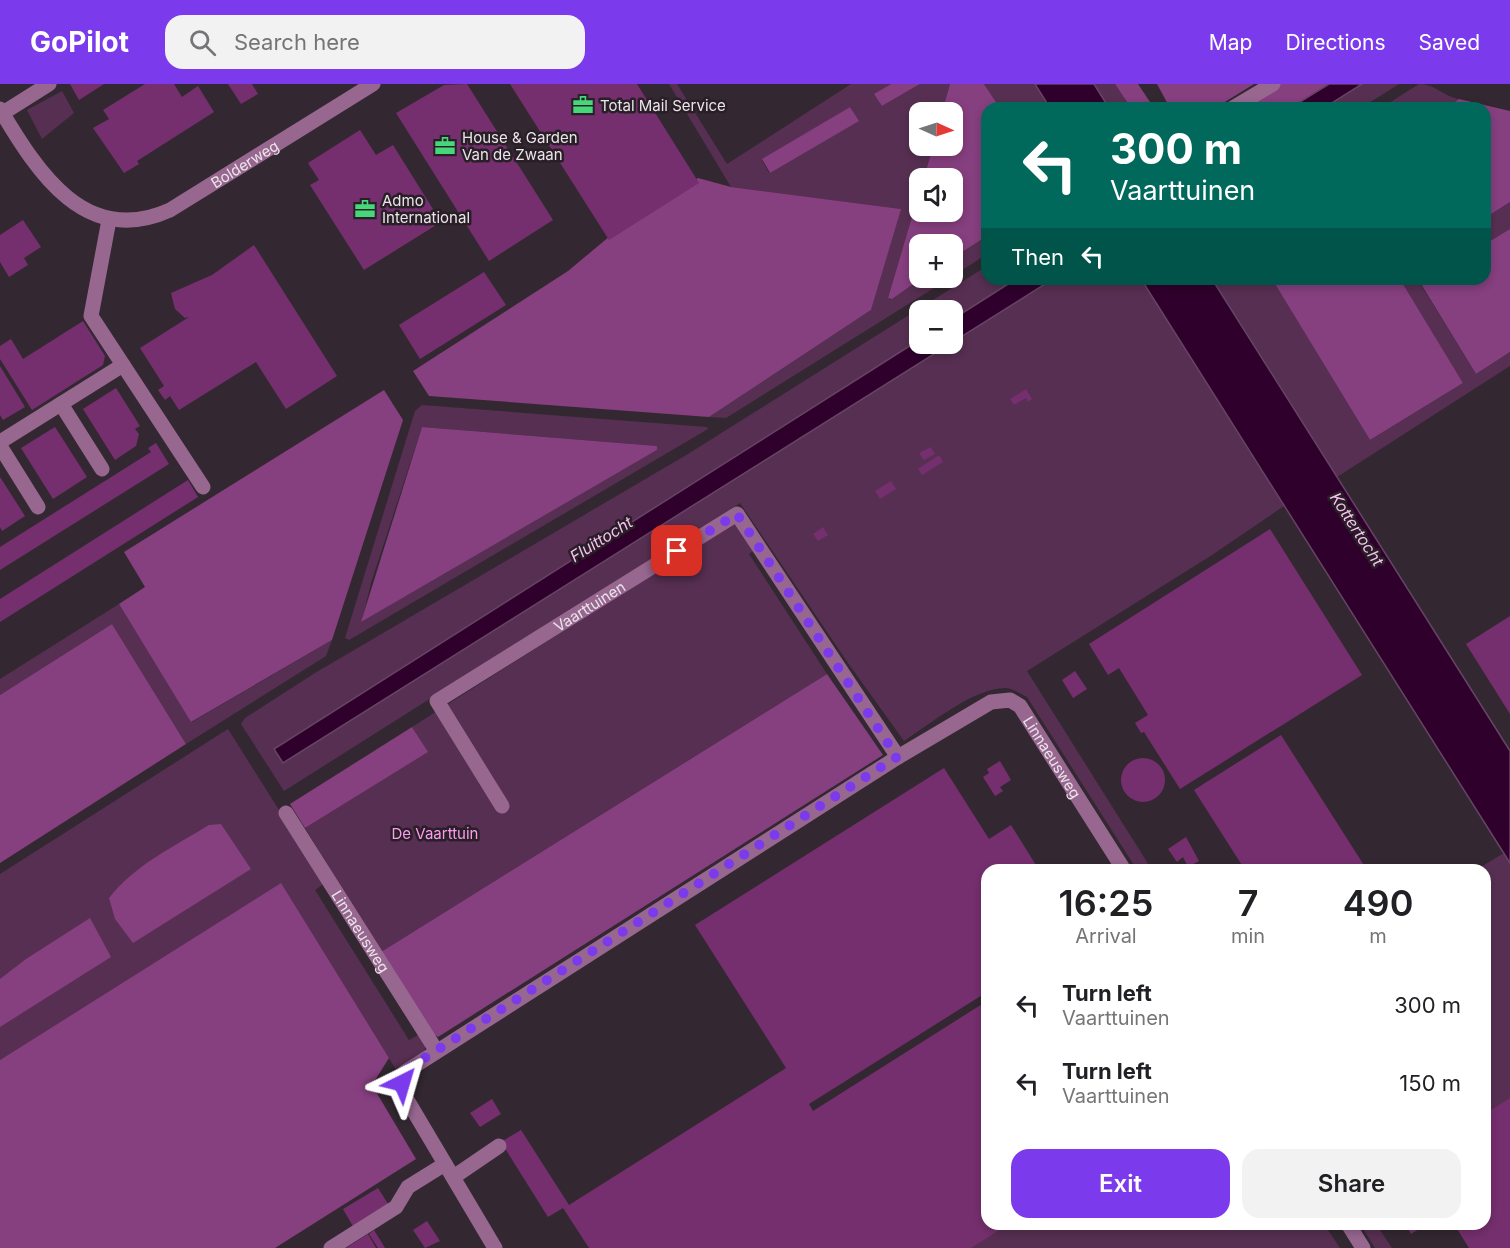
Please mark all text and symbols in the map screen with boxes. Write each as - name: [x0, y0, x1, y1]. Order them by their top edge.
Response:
- search box: [165, 15, 585, 69]
- text: GoPilot: [30, 25, 129, 59]
- icon: search: [186, 26, 219, 59]
- text: Search here: [234, 29, 360, 55]
- text: Map: [1209, 30, 1252, 55]
- text: Directions: [1285, 30, 1386, 55]
- text: Saved: [1419, 30, 1480, 55]
- office icon: Total Mail Service: [571, 93, 595, 117]
- place label: Total Mail Service: [600, 96, 726, 115]
- north arrow: [909, 102, 963, 156]
- map controls: [909, 102, 963, 354]
- text: 300 m: [1110, 123, 1242, 174]
- icon: left: [1011, 126, 1089, 204]
- place label: House & Garden Van de Zwaan: [462, 128, 578, 164]
- office icon: House & Garden Van de Zwaan: [433, 134, 457, 158]
- street label: Bolderweg: [207, 136, 282, 192]
- button: sound: [909, 168, 963, 222]
- text: Vaarttuinen: [1110, 174, 1255, 207]
- place label: Admo International: [382, 191, 470, 227]
- office icon: Admo International: [353, 197, 377, 221]
- button: +: [909, 234, 963, 288]
- icon: left: [1076, 240, 1109, 273]
- text: Then: [1011, 244, 1064, 270]
- button: −: [909, 300, 963, 354]
- water label: Kottertocht: [1326, 488, 1389, 570]
- water label: Fluittocht: [566, 512, 637, 566]
- pin: [651, 525, 702, 576]
- icon: arrive: [660, 534, 693, 567]
- street label: Vaarttuinen: [550, 577, 629, 635]
- street label: Linnaeusweg: [1019, 712, 1086, 802]
- park label: De Vaarttuin: [392, 824, 478, 843]
- text: 16:25: [1059, 881, 1153, 925]
- text: 7: [1238, 881, 1258, 925]
- text: 490: [1343, 881, 1413, 925]
- street label: Linnaeusweg: [328, 887, 394, 976]
- text: Arrival: [1075, 924, 1137, 948]
- text: min: [1231, 924, 1265, 948]
- text: m: [1369, 924, 1387, 948]
- text: Turn left: [1062, 980, 1152, 1006]
- icon: left: [1011, 989, 1044, 1022]
- text: 300 m: [1394, 992, 1461, 1018]
- text: Vaarttuinen: [1062, 1006, 1170, 1030]
- position arrow: [370, 1051, 434, 1115]
- text: Turn left: [1062, 1058, 1152, 1084]
- icon: left: [1011, 1067, 1044, 1100]
- text: 150 m: [1399, 1070, 1461, 1096]
- text: Vaarttuinen: [1062, 1084, 1170, 1108]
- button: Exit: [1011, 1149, 1230, 1218]
- button: Share: [1242, 1149, 1461, 1218]

